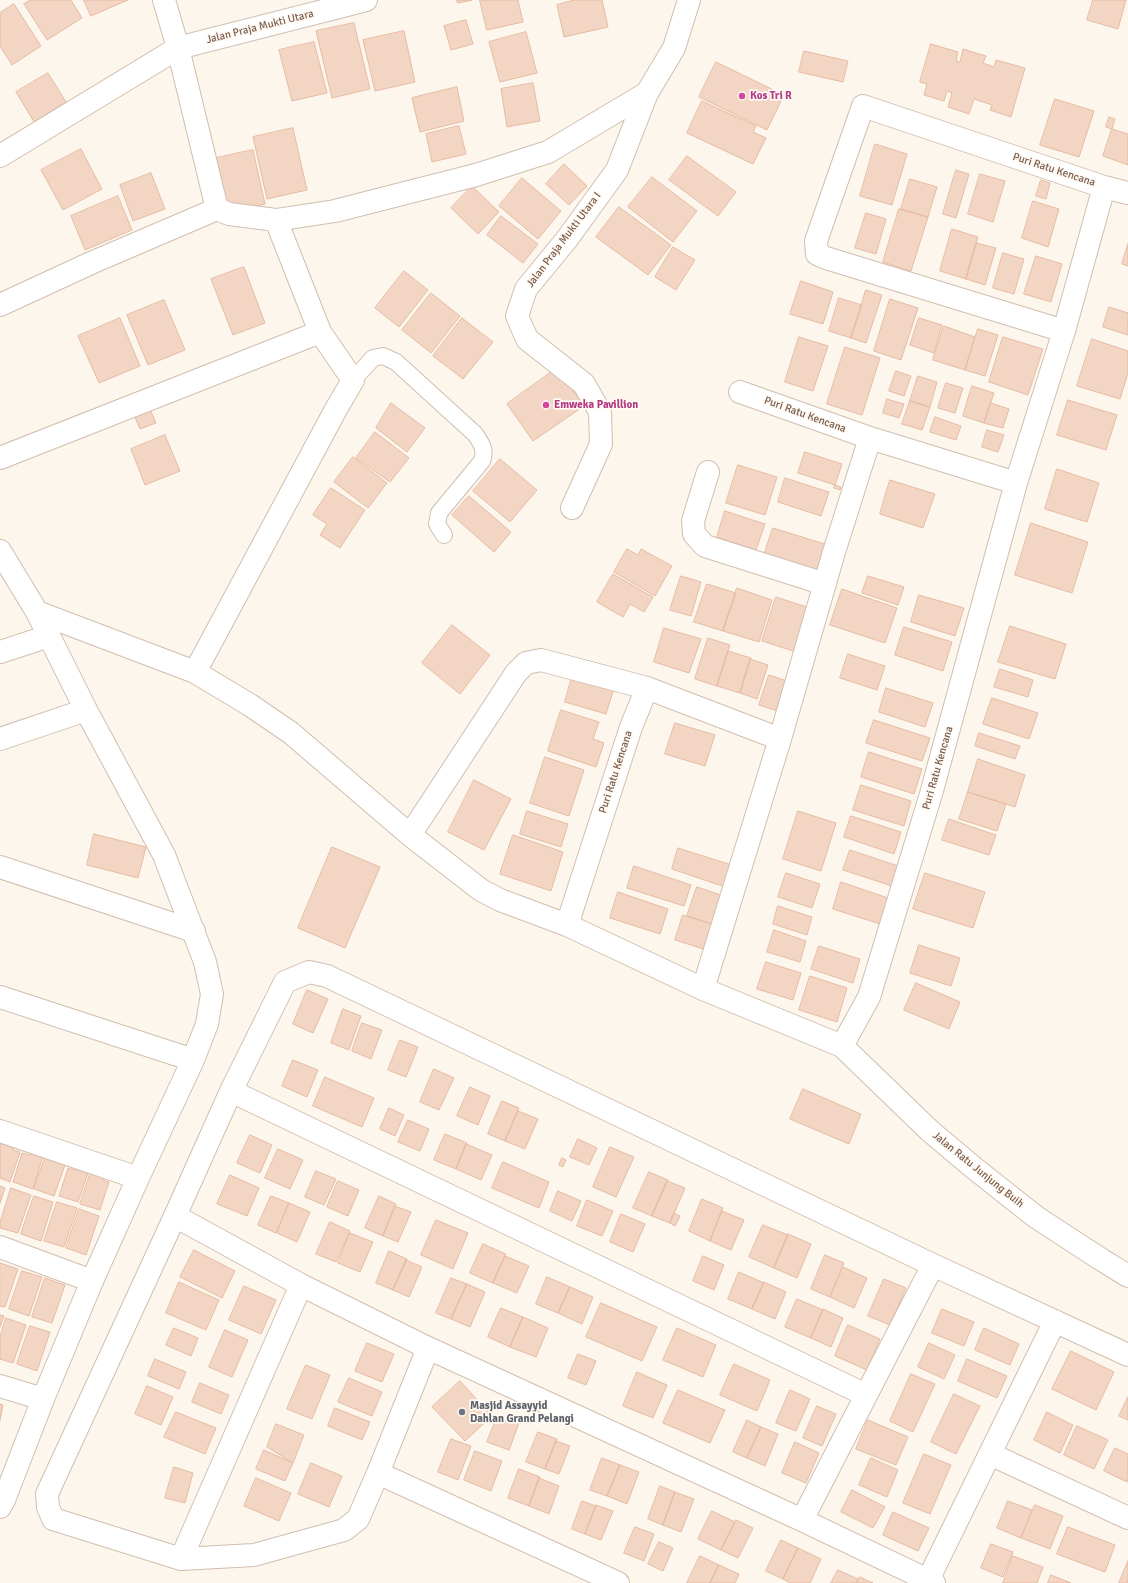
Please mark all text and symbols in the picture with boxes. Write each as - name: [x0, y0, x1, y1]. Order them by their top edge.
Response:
- street label: Jalan Praja Mukti Utara: [205, 7, 315, 47]
- place label: Kos Tri R: [750, 89, 792, 103]
- marker: Kos Tri R: [737, 91, 747, 101]
- street label: Puri Ratu Kencana: [1011, 150, 1097, 190]
- street label: Jalan Praja Mukti Utara I: [524, 190, 604, 290]
- street label: Puri Ratu Kencana: [762, 394, 848, 436]
- place label: Emweka Pavillion: [554, 398, 638, 412]
- marker: Emweka Pavillion: [541, 400, 551, 410]
- street label: Puri Ratu Kencana: [920, 725, 956, 811]
- street label: Puri Ratu Kencana: [596, 729, 636, 815]
- street label: Jalan Ratu Junjung Buih: [930, 1129, 1026, 1211]
- place label: Masjid Assayyid Dahlan Grand Pelangi: [470, 1399, 574, 1425]
- marker: Masjid Assayyid Dahlan Grand Pelangi: [457, 1407, 467, 1417]

